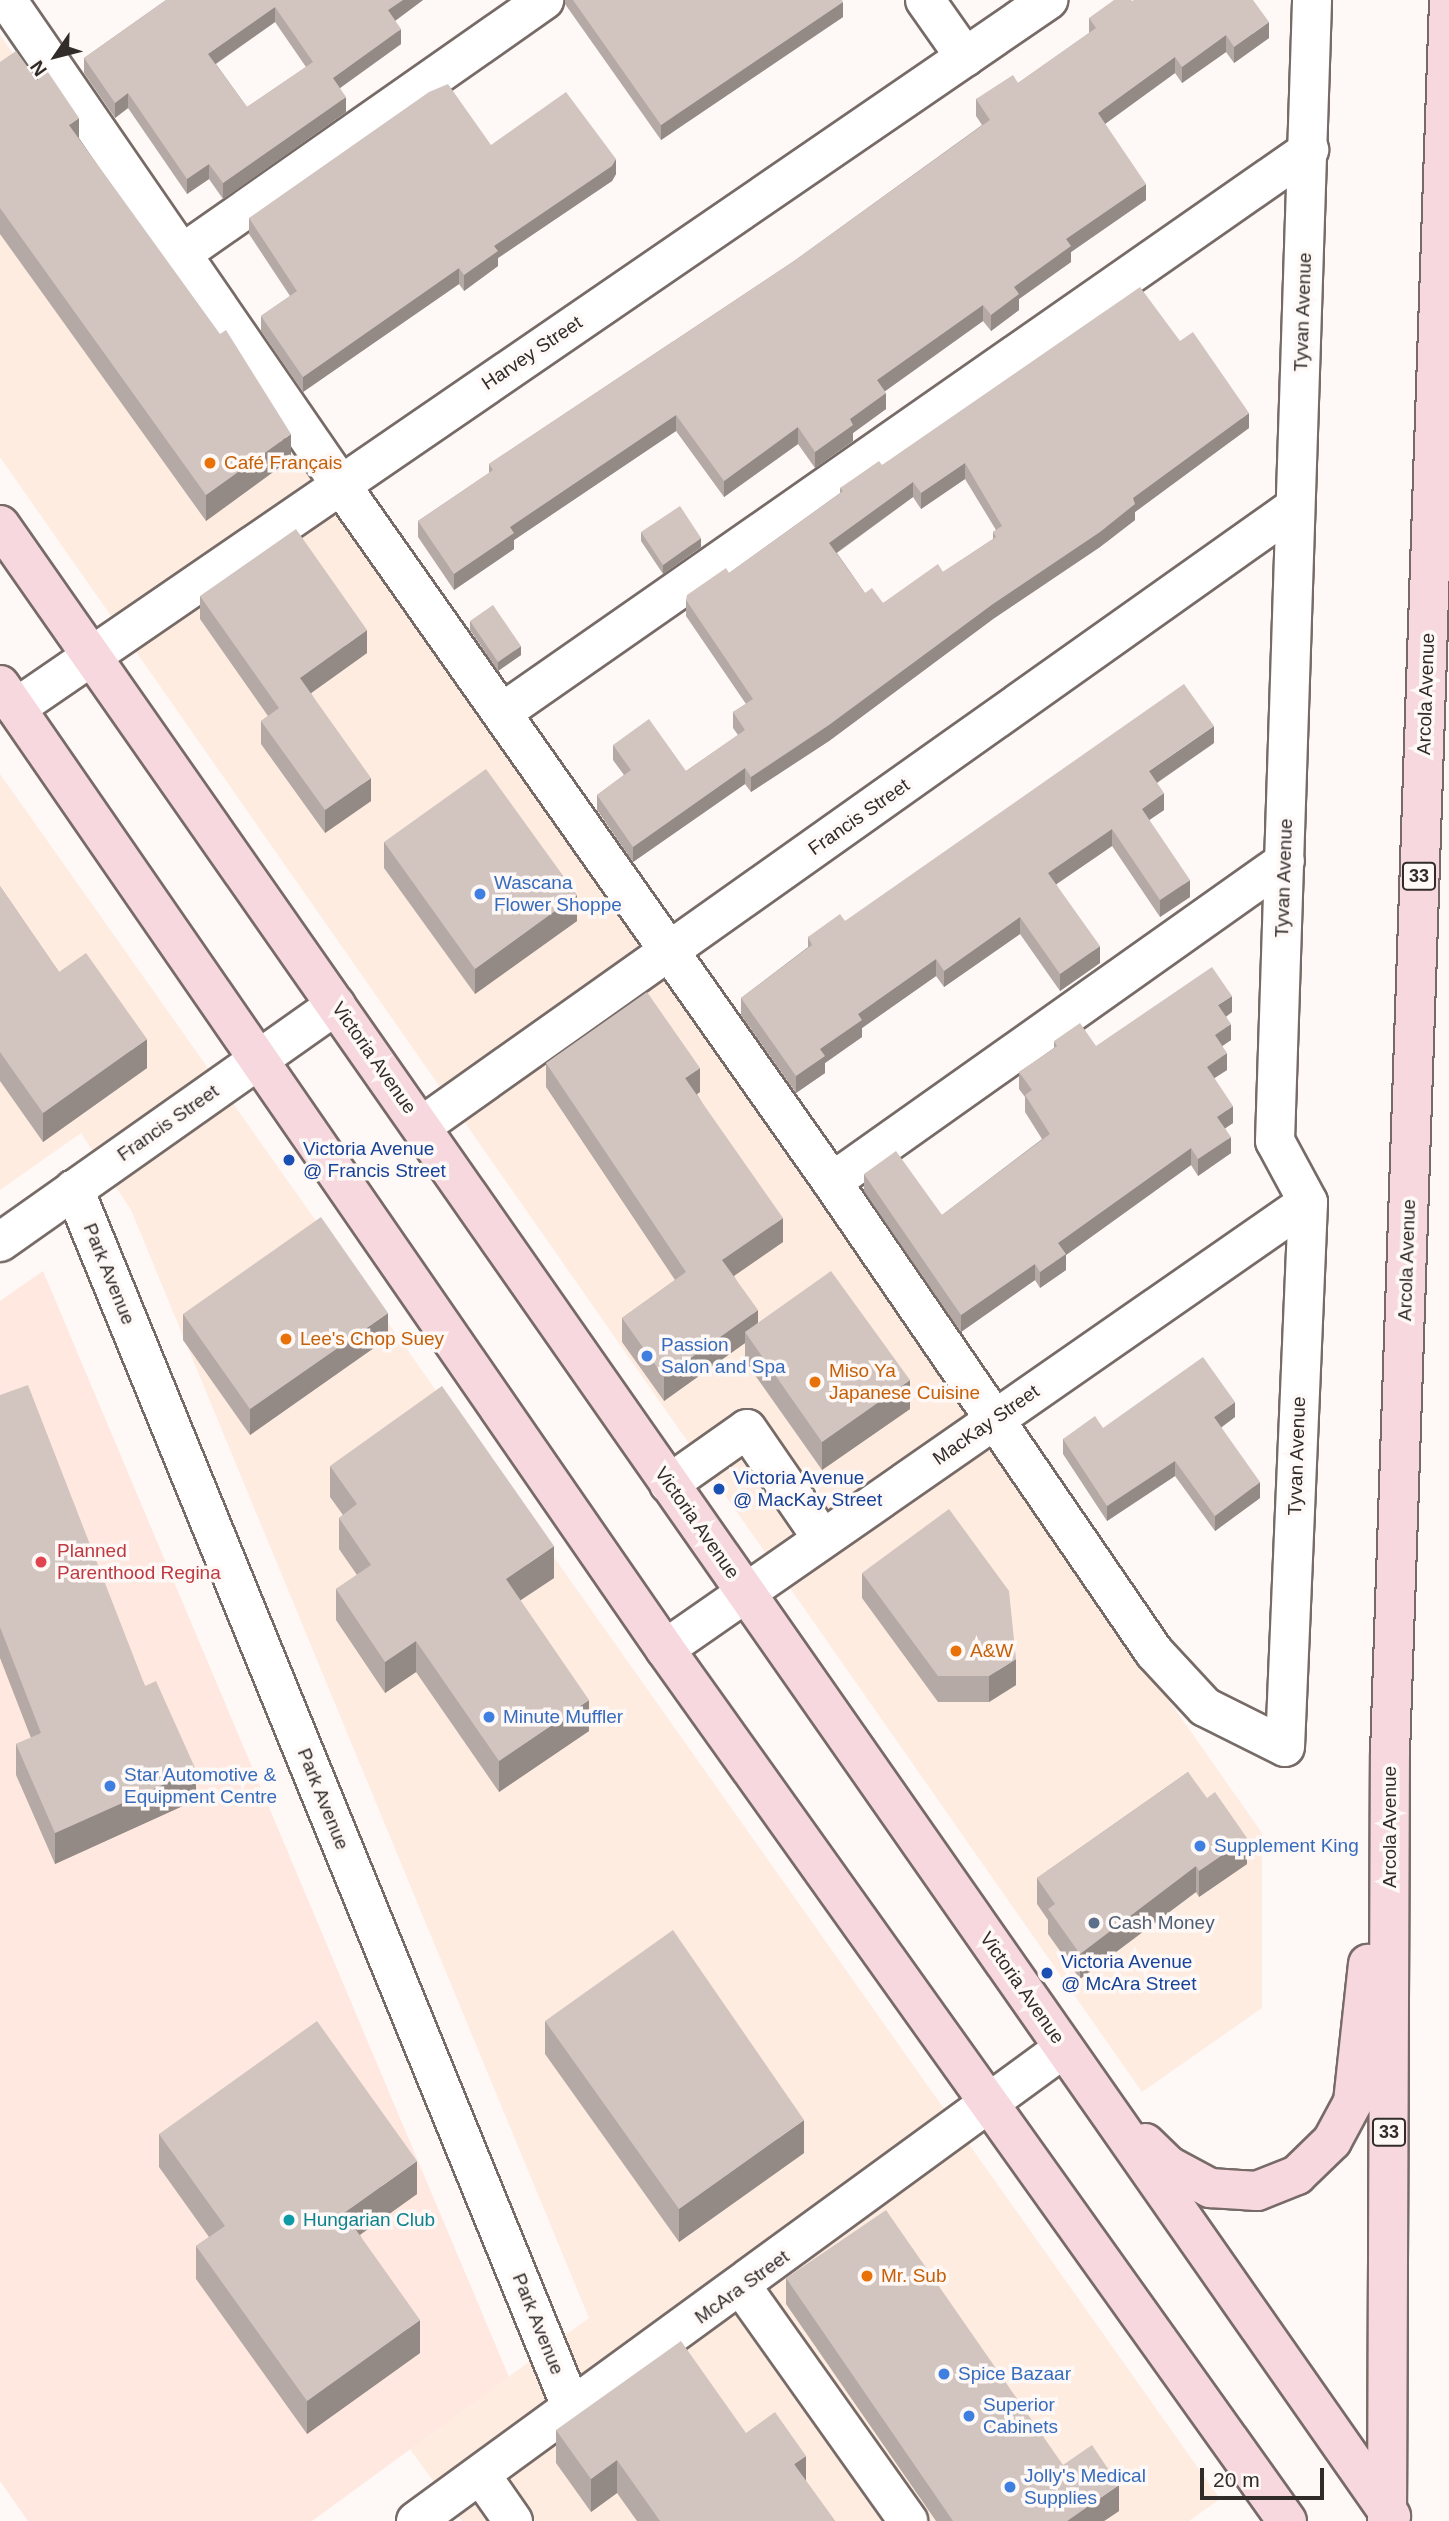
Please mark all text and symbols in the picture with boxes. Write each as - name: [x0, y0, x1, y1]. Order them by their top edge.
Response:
- north arrow: [21, 21, 91, 91]
- text: N: [26, 57, 51, 80]
- street label: Tyvan Avenue: [1290, 252, 1316, 372]
- street label: Harvey Street: [477, 311, 587, 395]
- place label: Café Français: [224, 452, 342, 474]
- marker: Café Français: [202, 455, 218, 471]
- street label: Arcola Avenue: [1412, 632, 1440, 756]
- street label: Francis Street: [804, 774, 914, 860]
- street label: Tyvan Avenue: [1271, 818, 1297, 938]
- road number: 33: [1402, 862, 1436, 890]
- place label: Wascana Flower Shoppe: [494, 872, 622, 916]
- marker: Wascana Flower Shoppe: [472, 886, 488, 902]
- street label: Victoria Avenue: [327, 997, 421, 1119]
- street label: Francis Street: [113, 1080, 223, 1166]
- place label: Victoria Avenue @ Francis Street: [303, 1138, 446, 1182]
- marker: Victoria Avenue @ Francis Street: [281, 1152, 297, 1168]
- street label: Arcola Avenue: [1393, 1198, 1421, 1322]
- street label: Park Avenue: [78, 1219, 140, 1329]
- place label: Lee's Chop Suey: [300, 1328, 444, 1350]
- marker: Lee's Chop Suey: [278, 1331, 294, 1347]
- place label: Passion Salon and Spa: [661, 1334, 786, 1378]
- marker: Passion Salon and Spa: [639, 1348, 655, 1364]
- place label: Miso Ya Japanese Cuisine: [829, 1360, 980, 1404]
- marker: Miso Ya Japanese Cuisine: [807, 1374, 823, 1390]
- street label: MacKay Street: [928, 1380, 1044, 1470]
- street label: Tyvan Avenue: [1284, 1396, 1310, 1516]
- street label: Victoria Avenue: [650, 1462, 744, 1584]
- place label: Victoria Avenue @ MacKay Street: [733, 1467, 882, 1511]
- marker: Victoria Avenue @ MacKay Street: [711, 1481, 727, 1497]
- place label: Planned Parenthood Regina: [57, 1540, 221, 1584]
- marker: Planned Parenthood Regina: [31, 1552, 51, 1572]
- place label: A&W: [970, 1640, 1013, 1662]
- marker: A&W: [948, 1643, 964, 1659]
- place label: Minute Muffler: [503, 1706, 623, 1728]
- marker: Minute Muffler: [481, 1709, 497, 1725]
- street label: Park Avenue: [292, 1744, 354, 1854]
- place label: Star Automotive & Equipment Centre: [124, 1764, 277, 1808]
- street label: Arcola Avenue: [1379, 1765, 1401, 1889]
- marker: Star Automotive & Equipment Centre: [102, 1778, 118, 1794]
- place label: Supplement King: [1214, 1835, 1359, 1857]
- marker: Supplement King: [1192, 1838, 1208, 1854]
- place label: Cash Money: [1108, 1912, 1215, 1934]
- marker: Cash Money: [1086, 1915, 1102, 1931]
- street label: Victoria Avenue: [975, 1927, 1069, 2049]
- place label: Victoria Avenue @ McAra Street: [1061, 1951, 1196, 1995]
- marker: Victoria Avenue @ McAra Street: [1039, 1965, 1055, 1981]
- road number: 33: [1372, 2118, 1406, 2146]
- place label: Hungarian Club: [303, 2209, 435, 2231]
- marker: Hungarian Club: [281, 2212, 297, 2228]
- street label: McAra Street: [690, 2245, 794, 2329]
- place label: Mr. Sub: [881, 2265, 946, 2287]
- marker: Mr. Sub: [859, 2268, 875, 2284]
- street label: Park Avenue: [507, 2269, 569, 2379]
- place label: Spice Bazaar: [958, 2363, 1071, 2385]
- marker: Spice Bazaar: [936, 2366, 952, 2382]
- place label: Superior Cabinets: [983, 2394, 1058, 2438]
- marker: Superior Cabinets: [961, 2408, 977, 2424]
- scale bar: [1204, 2454, 1328, 2498]
- place label: Jolly's Medical Supplies: [1024, 2465, 1146, 2509]
- text: 20 m: [1213, 2468, 1260, 2491]
- marker: Jolly's Medical Supplies: [1002, 2479, 1018, 2495]

